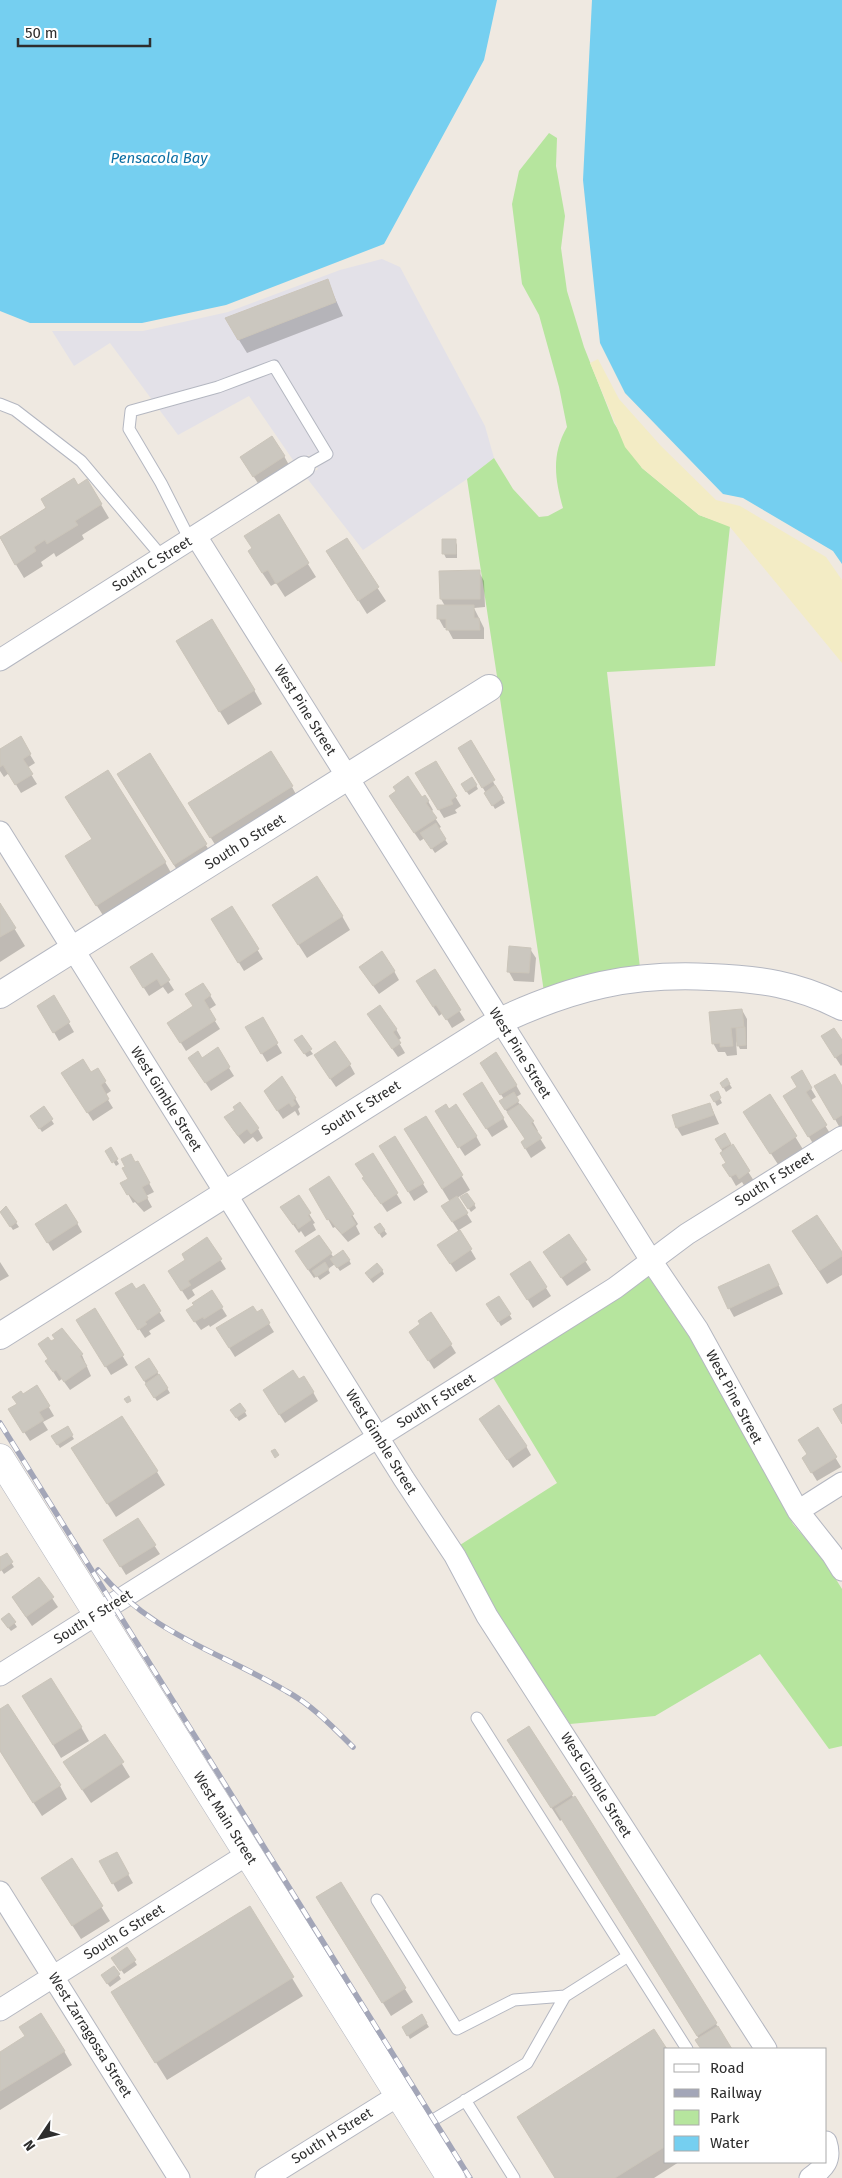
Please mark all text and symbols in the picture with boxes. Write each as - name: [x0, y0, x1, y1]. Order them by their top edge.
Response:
- scale bar: [18, 15, 150, 47]
- text: 50 m: [25, 24, 58, 42]
- water label: Pensacola Bay: [111, 149, 208, 167]
- street label: South C Street: [109, 532, 196, 595]
- street label: West Pine Street: [270, 661, 340, 759]
- street label: South D Street: [202, 810, 289, 873]
- street label: West Pine Street: [485, 1004, 555, 1102]
- street label: West Gimble Street: [127, 1043, 206, 1156]
- street label: South E Street: [318, 1076, 405, 1139]
- street label: South F Street: [732, 1148, 817, 1210]
- street label: West Pine Street: [702, 1347, 766, 1448]
- street label: South F Street: [394, 1370, 479, 1432]
- street label: West Gimble Street: [342, 1386, 421, 1499]
- street label: South F Street: [51, 1586, 136, 1648]
- street label: West Gimble Street: [557, 1729, 636, 1842]
- street label: West Main Street: [190, 1768, 261, 1869]
- street label: South G Street: [81, 1900, 168, 1963]
- street label: West Zarragossa Street: [45, 1969, 136, 2101]
- legend: [664, 2048, 827, 2163]
- text: Road: [710, 2059, 745, 2077]
- text: Railway: [710, 2084, 762, 2102]
- street label: South H Street: [288, 2104, 376, 2168]
- text: Park: [710, 2109, 740, 2127]
- north arrow: [15, 2113, 65, 2163]
- text: Water: [710, 2134, 749, 2152]
- text: N: [20, 2136, 39, 2154]

